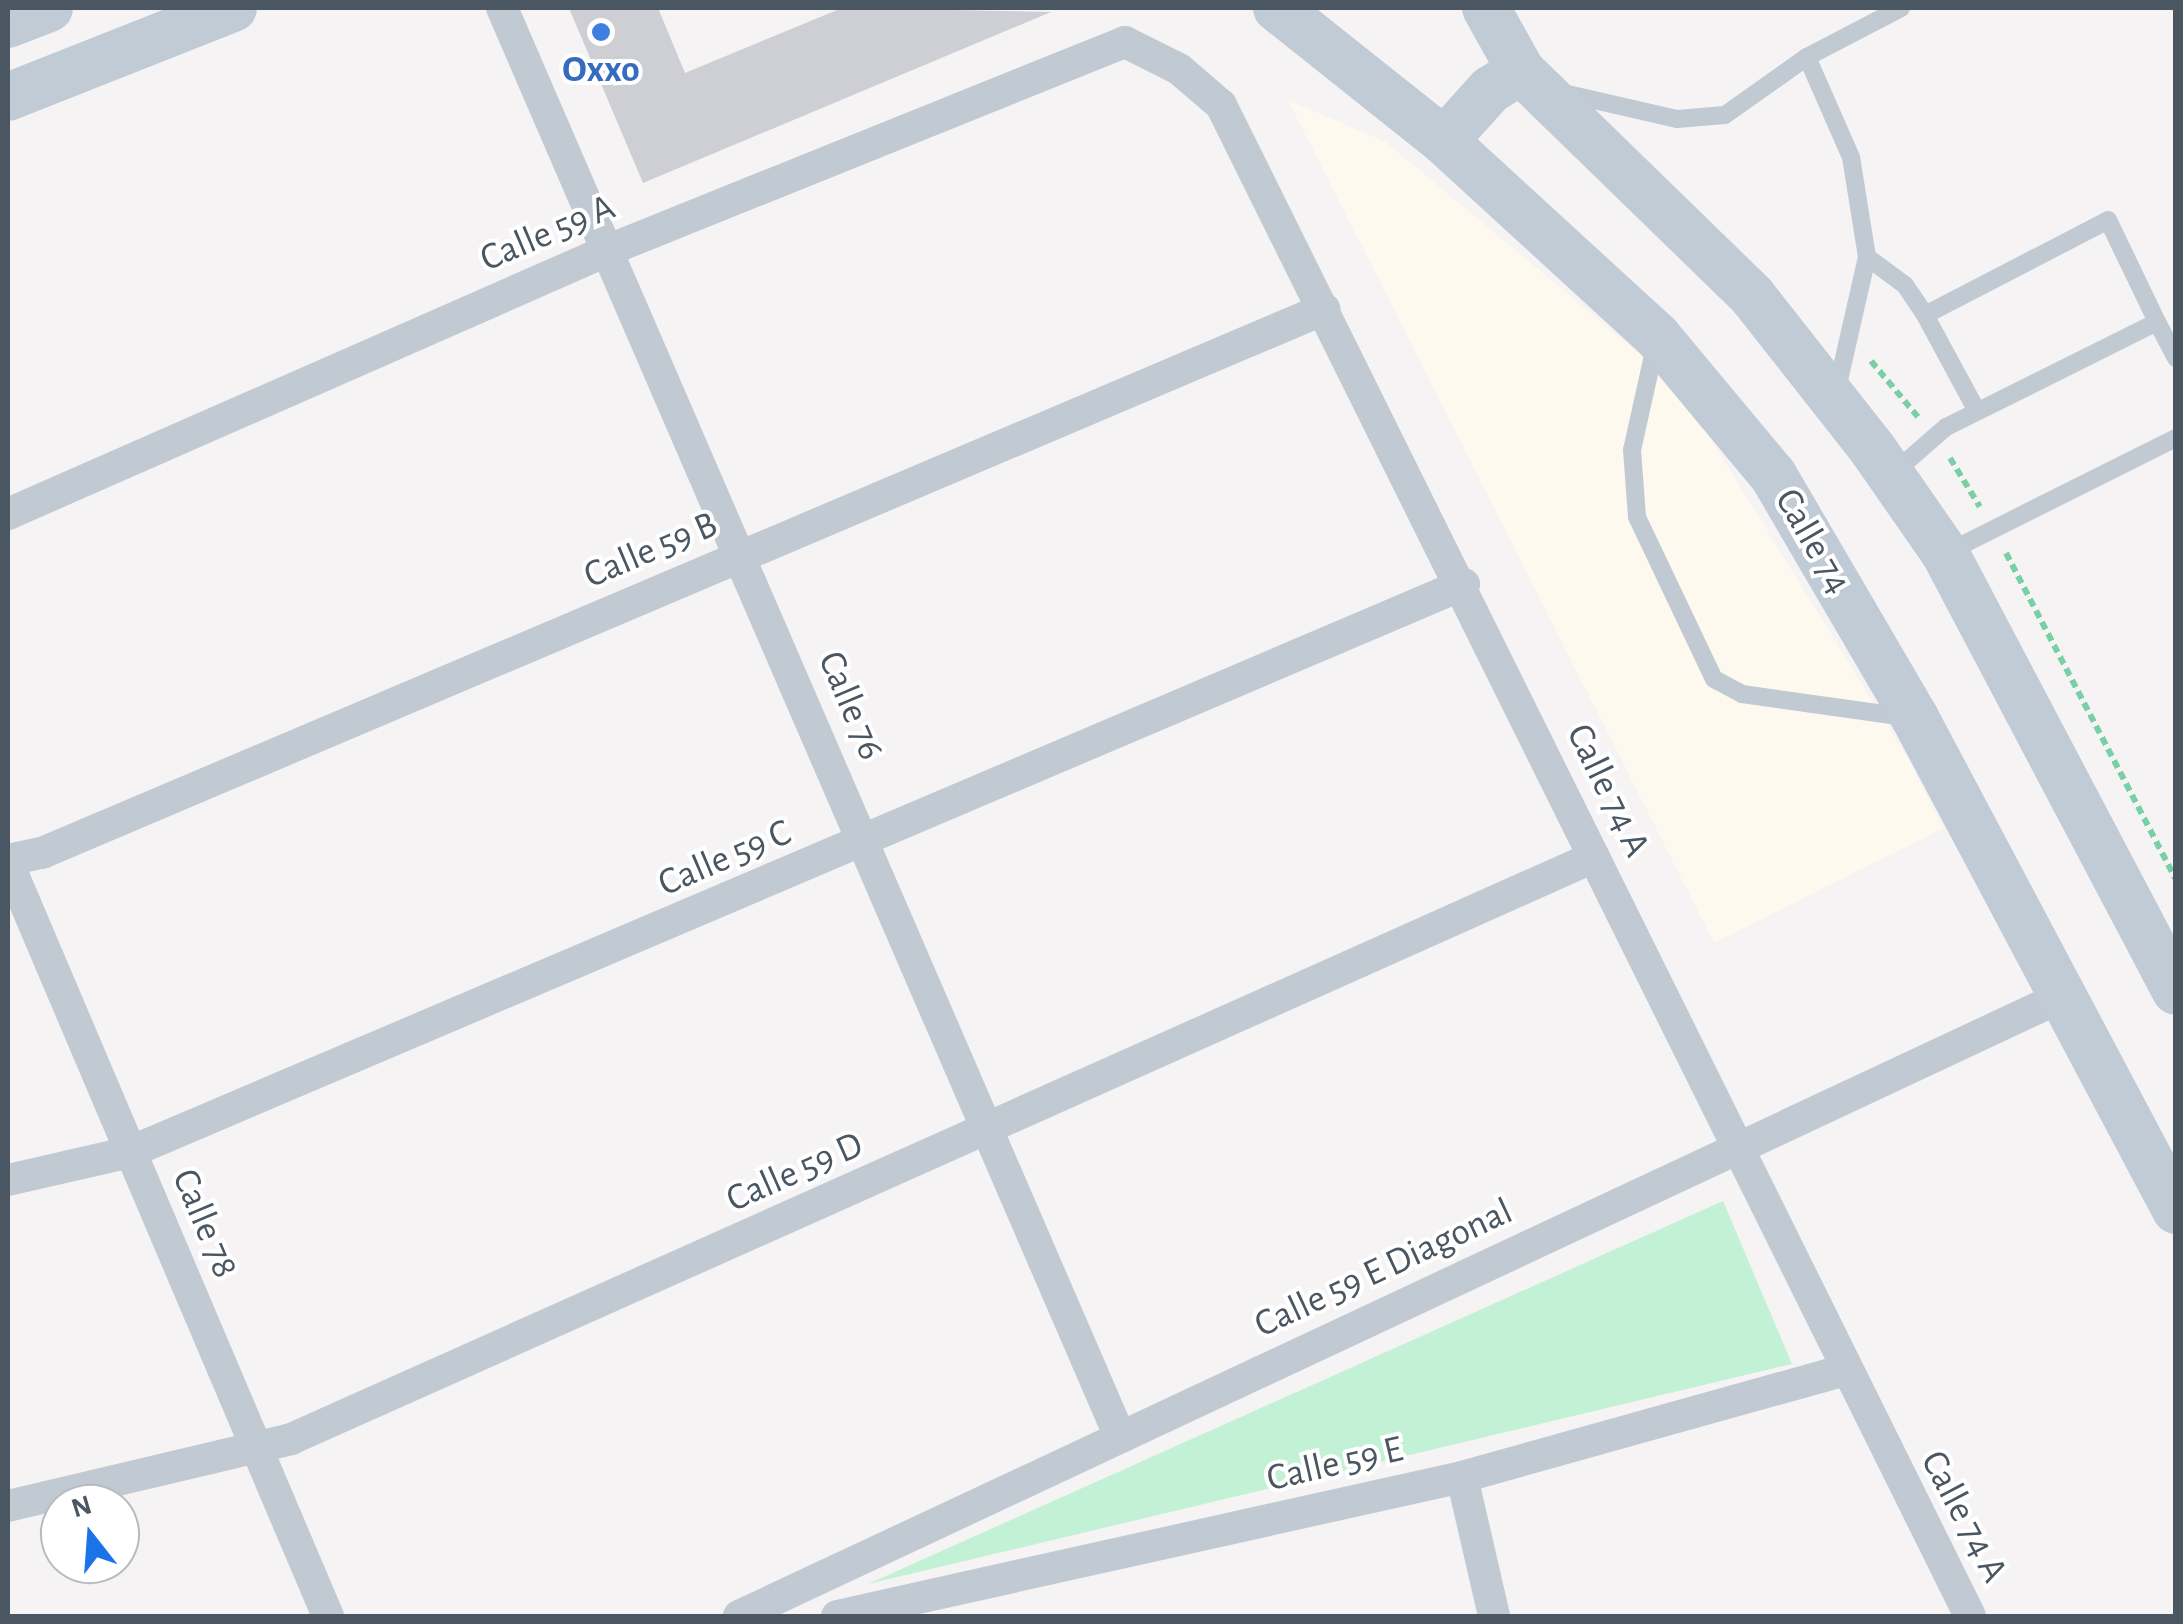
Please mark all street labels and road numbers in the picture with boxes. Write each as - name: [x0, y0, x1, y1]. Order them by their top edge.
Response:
- street label: Calle 59 A: [474, 185, 622, 283]
- street label: Calle 74: [1764, 481, 1860, 603]
- street label: Calle 59 B: [578, 503, 724, 599]
- street label: Calle 76: [807, 645, 893, 767]
- street label: Calle 74 A: [1555, 717, 1659, 865]
- street label: Calle 59 C: [652, 811, 798, 907]
- street label: Calle 59 D: [720, 1123, 870, 1223]
- street label: Calle 78: [161, 1163, 247, 1285]
- street label: Calle 59 E Diagonal: [1248, 1189, 1520, 1349]
- street label: Calle 59 E: [1263, 1427, 1407, 1503]
- street label: Calle 74 A: [1909, 1444, 2017, 1590]

